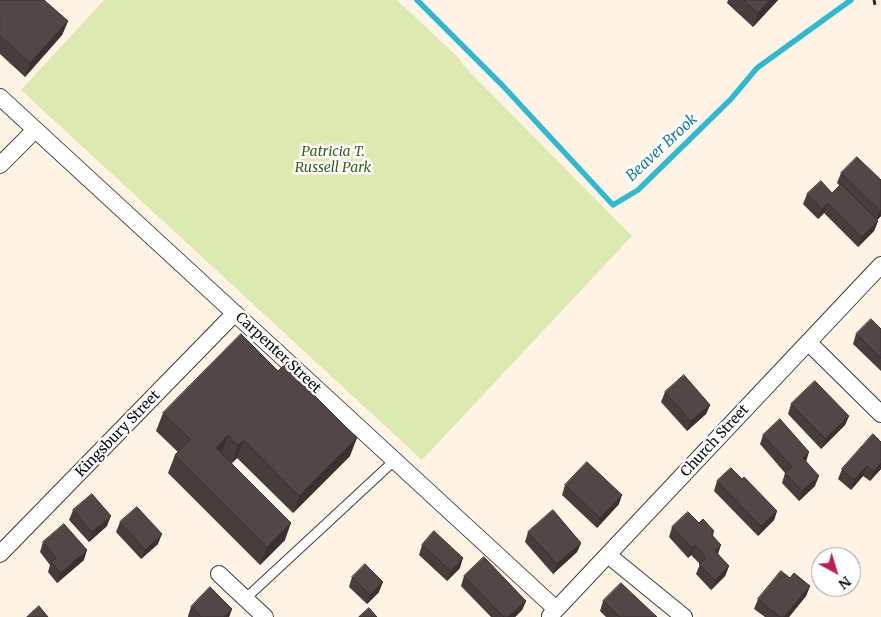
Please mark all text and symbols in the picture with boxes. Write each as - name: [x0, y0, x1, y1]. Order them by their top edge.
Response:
- water label: Beaver Brook: [623, 110, 701, 186]
- park label: Patricia T. Russell Park: [295, 144, 371, 176]
- street label: Carpenter Street: [232, 309, 324, 397]
- street label: Kingsbury Street: [72, 387, 164, 481]
- street label: Church Street: [677, 402, 753, 480]
- north arrow: [811, 547, 861, 597]
- text: N: [835, 572, 855, 593]

